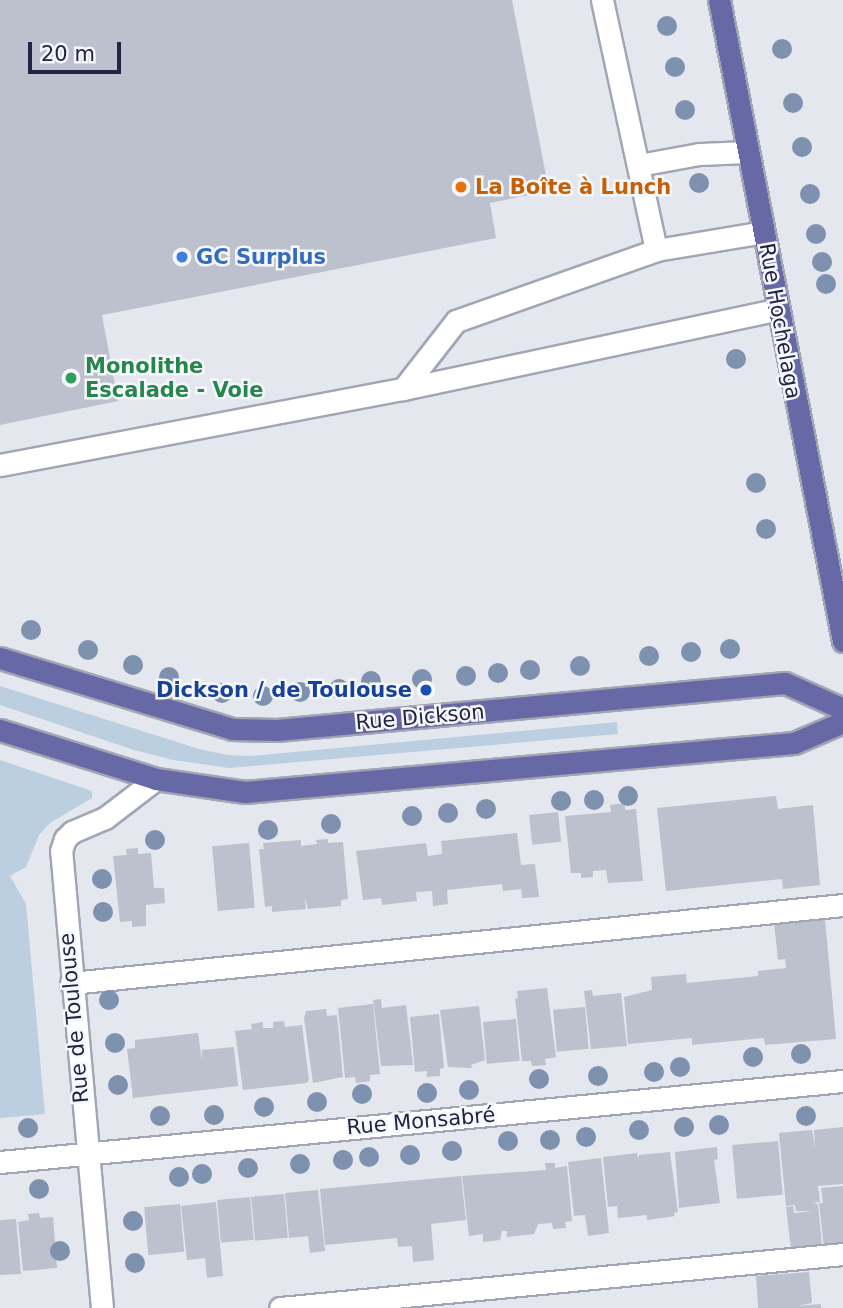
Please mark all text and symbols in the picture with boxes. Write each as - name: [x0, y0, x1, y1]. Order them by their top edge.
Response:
- scale bar: [32, 28, 124, 72]
- text: 20 m: [41, 42, 95, 66]
- place label: La Boîte à Lunch: [475, 174, 671, 200]
- marker: La Boîte à Lunch: [453, 179, 469, 195]
- street label: Rue Hochelaga: [754, 241, 806, 401]
- place label: GC Surplus: [196, 244, 326, 270]
- marker: GC Surplus: [174, 249, 190, 265]
- place label: Monolithe Escalade - Voie: [85, 353, 263, 403]
- marker: Monolithe Escalade - Voie: [63, 370, 79, 386]
- place label: Dickson / de Toulouse: [156, 677, 412, 703]
- marker: Dickson / de Toulouse: [418, 682, 434, 698]
- street label: Rue Dickson: [354, 699, 486, 735]
- street label: Rue de Toulouse: [54, 932, 94, 1104]
- street label: Rue Monsabré: [346, 1102, 496, 1140]

